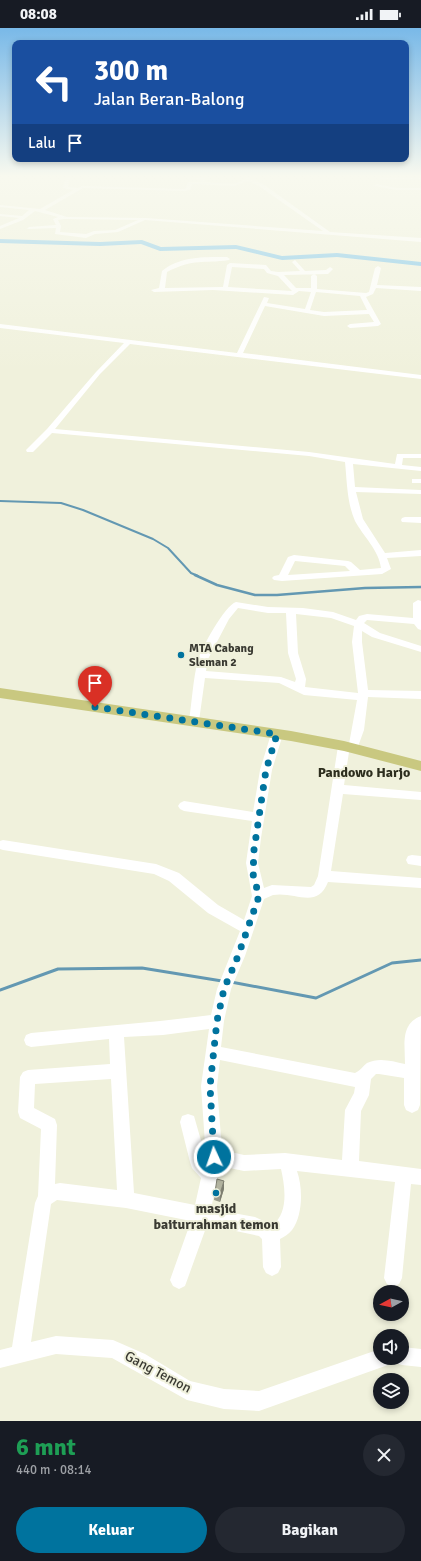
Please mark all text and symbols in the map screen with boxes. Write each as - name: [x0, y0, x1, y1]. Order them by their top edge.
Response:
- text: 08:08: [20, 5, 57, 23]
- text: 300 m: [94, 54, 168, 88]
- icon: left: [28, 56, 80, 108]
- text: Jalan Beran-Balong: [94, 88, 244, 110]
- icon: arrive: [64, 132, 86, 154]
- text: Lalu: [28, 134, 56, 152]
- place label: MTA Cabang Sleman 2: [189, 641, 254, 670]
- marker: MTA Cabang Sleman 2: [176, 650, 186, 660]
- pin: [78, 666, 112, 707]
- icon: arrive: [84, 672, 106, 694]
- district label: Pandowo Harjo: [318, 764, 410, 781]
- position arrow: [193, 1136, 235, 1178]
- marker: masjid baiturrahman temon: [211, 1188, 221, 1198]
- place label: masjid baiturrahman temon: [153, 1200, 279, 1233]
- north arrow: [373, 1285, 409, 1321]
- map controls: [373, 1285, 409, 1409]
- button: sound: [373, 1329, 409, 1365]
- street label: Gang Temon: [122, 1347, 194, 1397]
- button: layers: [373, 1373, 409, 1409]
- text: 6 mnt: [16, 1432, 76, 1462]
- button: close: [363, 1434, 405, 1476]
- text: 440 m · 08:14: [16, 1462, 92, 1478]
- button: Keluar: [16, 1507, 207, 1553]
- button: Bagikan: [215, 1507, 405, 1553]

